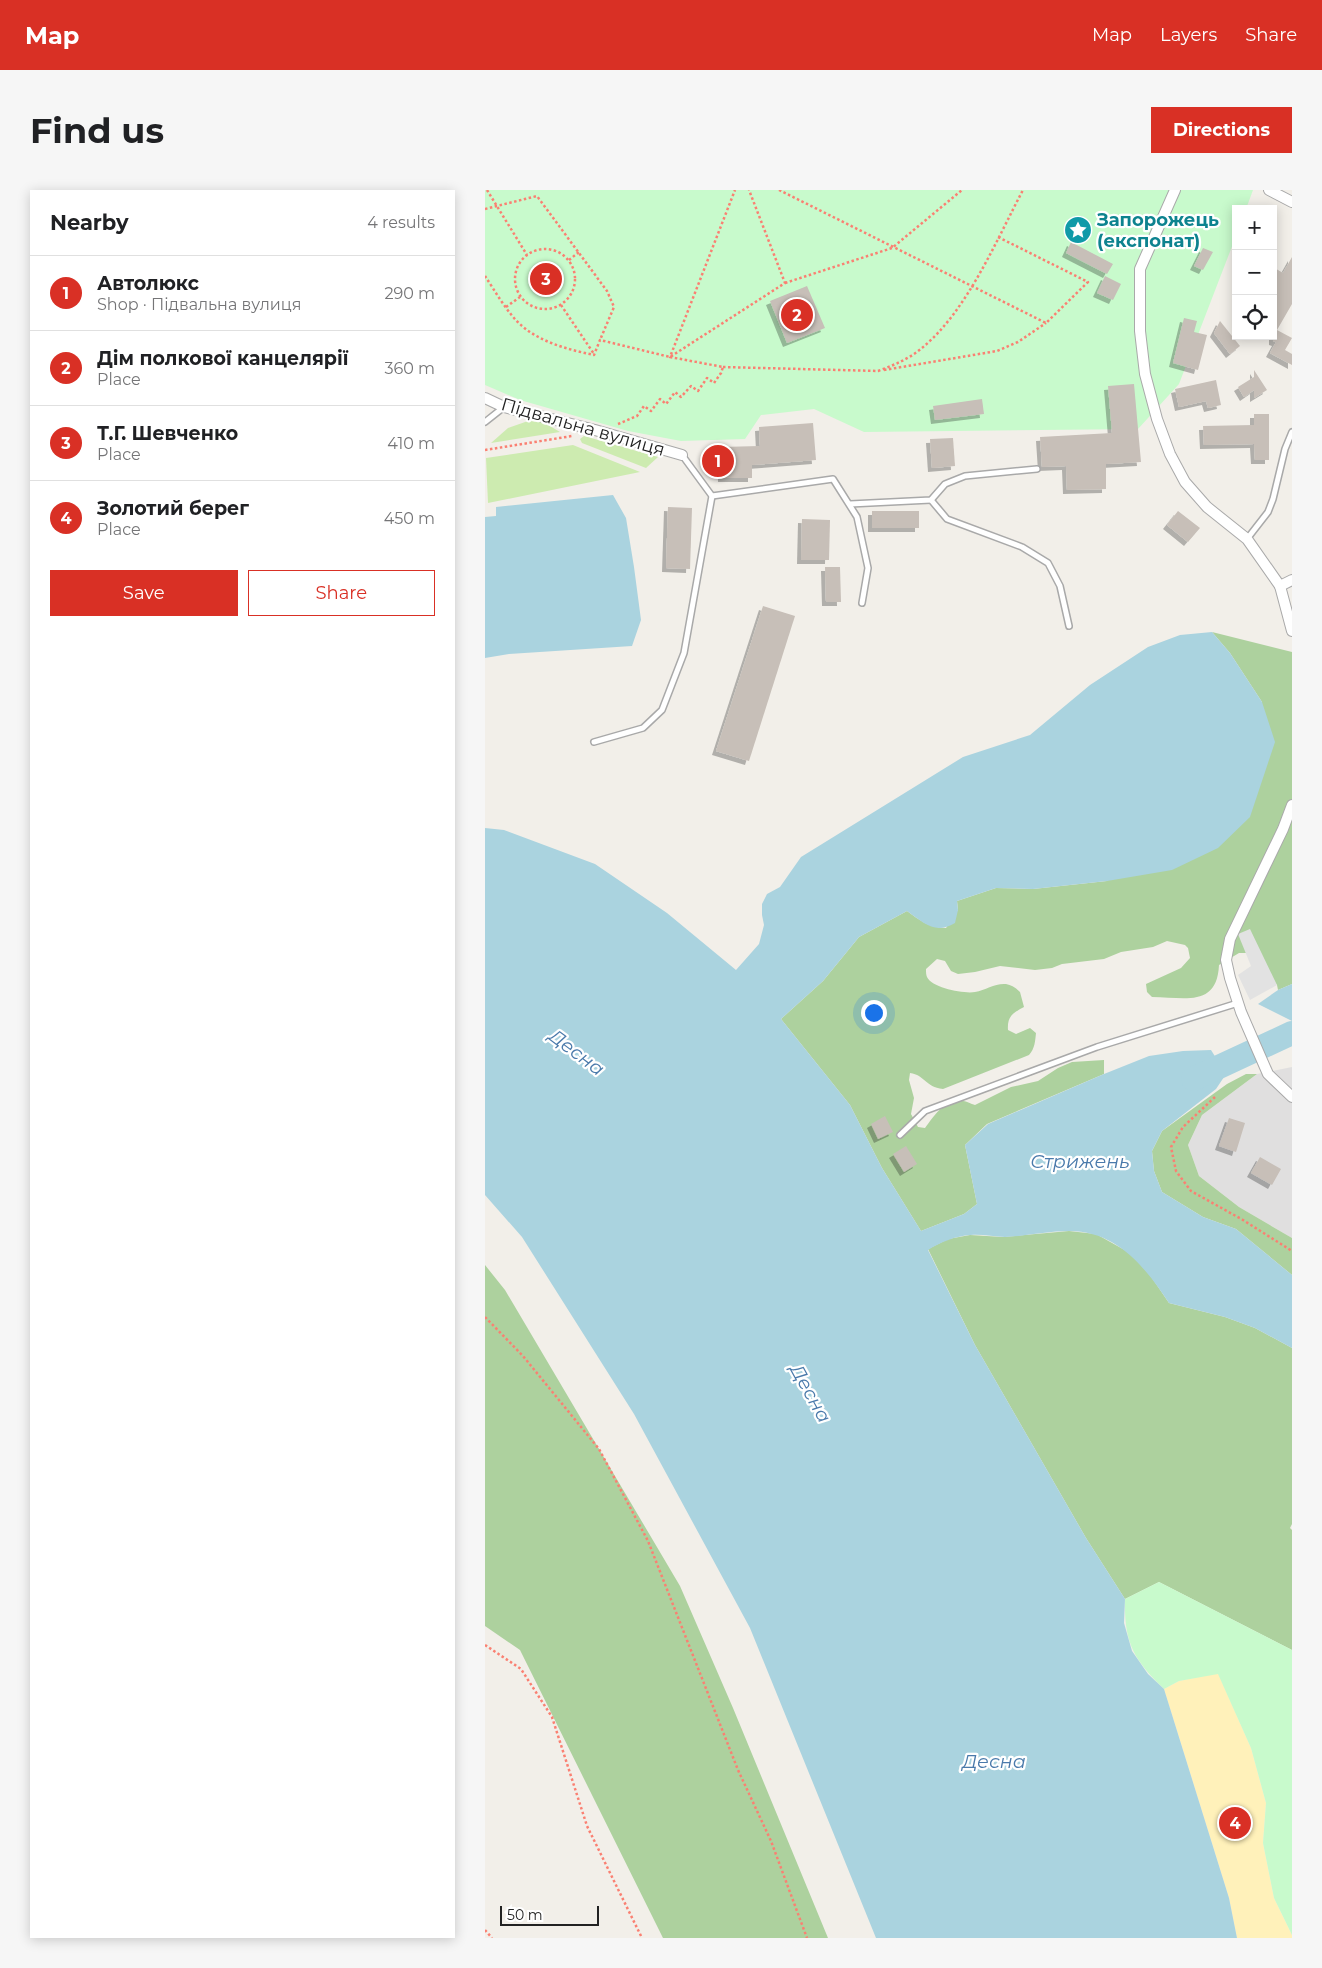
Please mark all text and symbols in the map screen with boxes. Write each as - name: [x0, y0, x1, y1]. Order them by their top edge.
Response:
- text: Map: [25, 21, 79, 50]
- text: Map: [1092, 24, 1132, 46]
- text: Layers: [1160, 24, 1217, 46]
- text: Share: [1245, 24, 1297, 46]
- button: Directions: [1151, 107, 1292, 153]
- text: Find us: [30, 109, 164, 152]
- map controls: [1232, 205, 1277, 340]
- button: +: [1232, 205, 1277, 250]
- place label: Запорожець (експонат): [1096, 209, 1219, 252]
- text: Nearby: [50, 210, 129, 235]
- text: 4 results: [367, 213, 435, 232]
- place icon: Запорожець (експонат): [1063, 215, 1093, 245]
- button: −: [1232, 250, 1277, 295]
- pin: 3: [530, 260, 562, 298]
- text: Автолюкс: [97, 272, 199, 295]
- text: 1: [63, 284, 69, 303]
- text: 290 m: [384, 284, 435, 303]
- text: Shop · Підвальна вулиця: [97, 295, 301, 314]
- button: locate: [1232, 295, 1277, 340]
- pin: 2: [781, 296, 813, 334]
- text: Дім полкової канцелярії: [97, 347, 349, 370]
- text: 2: [61, 359, 71, 378]
- text: 360 m: [384, 359, 435, 378]
- text: Place: [97, 370, 141, 389]
- street label: Підвальна вулиця: [499, 393, 667, 461]
- text: Т.Г. Шевченко: [97, 422, 238, 445]
- text: 3: [61, 434, 71, 453]
- text: 410 m: [387, 434, 435, 453]
- pin: 1: [702, 442, 734, 480]
- text: Place: [97, 445, 141, 464]
- text: Золотий берег: [97, 497, 249, 520]
- text: 4: [60, 509, 72, 528]
- text: 450 m: [384, 509, 435, 528]
- text: Place: [97, 520, 141, 539]
- button: Save: [50, 570, 238, 616]
- button: Share: [248, 570, 435, 616]
- your location: [861, 1000, 887, 1026]
- water label: Десна: [543, 1023, 609, 1081]
- water label: Стрижень: [1030, 1150, 1130, 1173]
- water label: Десна: [784, 1358, 836, 1427]
- water label: Десна: [960, 1750, 1026, 1773]
- pin: 4: [1219, 1804, 1251, 1842]
- scale bar: [500, 1903, 599, 1926]
- text: 50 m: [507, 1906, 543, 1924]

